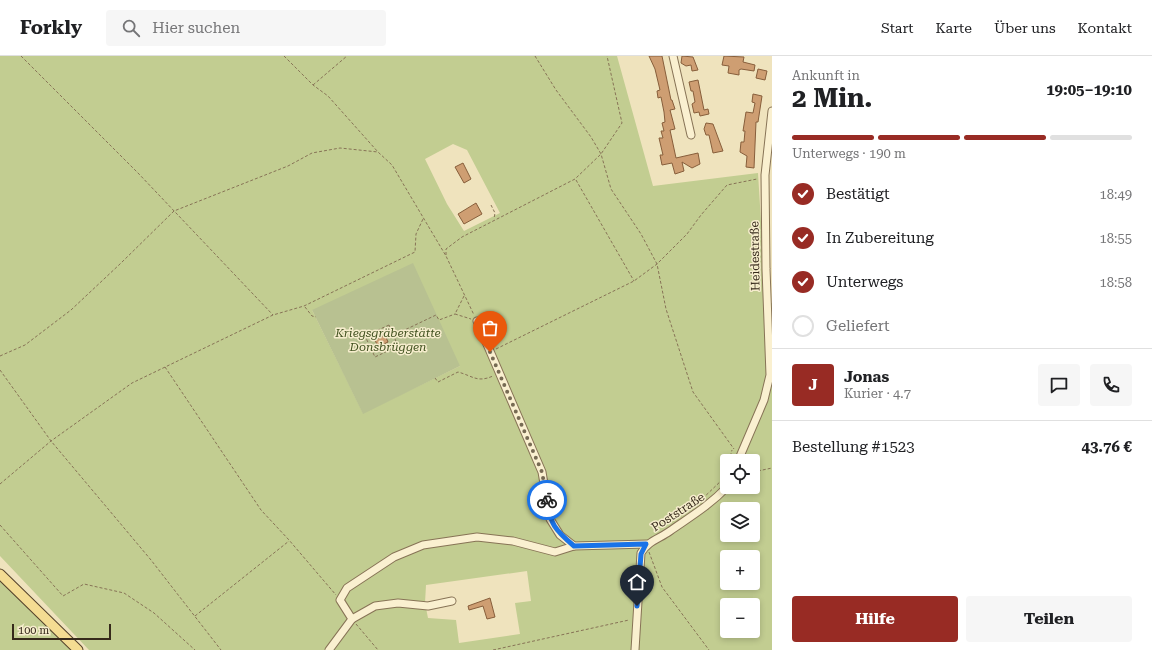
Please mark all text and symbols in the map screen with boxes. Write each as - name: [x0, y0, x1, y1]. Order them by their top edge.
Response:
- search box: [106, 10, 386, 46]
- text: Forkly: [20, 16, 82, 39]
- icon: search: [120, 17, 142, 39]
- text: Hier suchen: [152, 19, 240, 37]
- text: Start: [881, 20, 914, 36]
- text: Karte: [936, 20, 972, 36]
- text: Über uns: [994, 20, 1056, 36]
- text: Kontakt: [1078, 20, 1132, 36]
- text: Ankunft in: [792, 68, 860, 83]
- text: 19:05–19:10: [1046, 81, 1132, 99]
- text: 2 Min.: [792, 83, 873, 113]
- text: Unterwegs · 190 m: [792, 146, 906, 161]
- icon: check: [792, 183, 814, 205]
- text: Bestätigt: [826, 185, 890, 203]
- text: 18:49: [1100, 187, 1132, 202]
- street label: Heidestraße: [747, 220, 763, 291]
- icon: check: [792, 227, 814, 249]
- text: In Zubereitung: [826, 229, 934, 247]
- text: 18:55: [1100, 231, 1132, 246]
- icon: check: [792, 271, 814, 293]
- text: Unterwegs: [826, 273, 903, 291]
- text: 18:58: [1100, 275, 1132, 290]
- pin: [473, 311, 507, 352]
- icon: bag: [479, 317, 501, 339]
- text: Geliefert: [826, 317, 890, 335]
- park label: Kriegsgräberstätte Donsbrüggen: [334, 326, 441, 354]
- button: chat: [1038, 364, 1080, 406]
- button: phone: [1090, 364, 1132, 406]
- text: Jonas: [844, 368, 889, 386]
- text: J: [808, 376, 818, 394]
- text: Kurier · 4.7: [844, 386, 911, 401]
- text: Bestellung #1523: [792, 438, 915, 456]
- text: 43.76 €: [1081, 438, 1132, 456]
- map controls: [720, 454, 760, 638]
- button: locate: [720, 454, 760, 494]
- courier: [527, 480, 567, 520]
- icon: bike: [536, 489, 558, 511]
- street label: Poststraße: [649, 489, 708, 534]
- button: layers: [720, 502, 760, 542]
- button: +: [720, 550, 760, 590]
- pin: [620, 565, 654, 606]
- icon: home: [626, 571, 648, 593]
- button: Hilfe: [792, 596, 958, 642]
- button: Teilen: [966, 596, 1132, 642]
- button: −: [720, 598, 760, 638]
- scale bar: [12, 622, 111, 641]
- text: 100 m: [18, 624, 49, 637]

